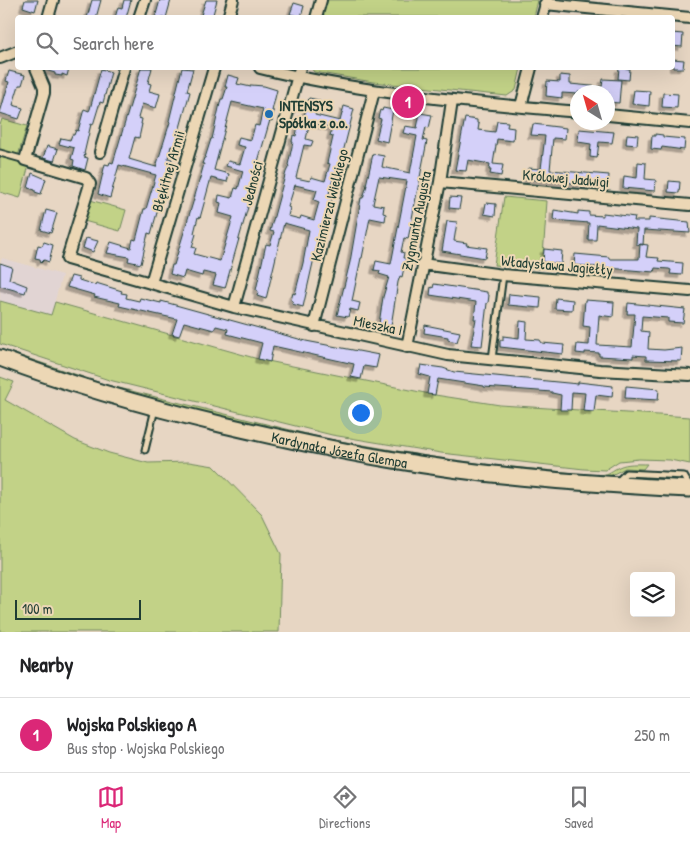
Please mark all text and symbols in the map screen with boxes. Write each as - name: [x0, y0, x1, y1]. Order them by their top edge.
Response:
- search box: [15, 15, 675, 70]
- icon: search: [33, 29, 61, 57]
- text: Search here: [73, 30, 154, 56]
- pin: 1: [392, 83, 424, 121]
- north arrow: [570, 85, 615, 130]
- place label: INTENSYS Spółka z o.o.: [279, 95, 348, 134]
- marker: INTENSYS Spółka z o.o.: [263, 108, 275, 120]
- street label: Błękitnej Armii: [146, 128, 190, 214]
- street label: Kazimierza Wielkiego: [305, 146, 353, 264]
- street label: Jedności: [236, 158, 268, 208]
- street label: Królowej Jadwigi: [522, 164, 610, 192]
- street label: Zygmunta Augusta: [396, 169, 436, 273]
- street label: Władysława Jagiełły: [500, 250, 614, 280]
- street label: Mieszka I: [352, 310, 404, 340]
- your location: [348, 400, 374, 426]
- street label: Kardynała Józefa Glempa: [269, 426, 409, 473]
- map controls: [630, 572, 675, 617]
- button: layers: [630, 572, 675, 617]
- scale bar: [15, 597, 141, 620]
- text: 100 m: [22, 599, 52, 618]
- text: Nearby: [20, 650, 73, 679]
- text: Wojska Polskiego A: [67, 711, 196, 737]
- text: 1: [33, 724, 39, 746]
- text: 250 m: [634, 724, 670, 746]
- text: Bus stop · Wojska Polskiego: [67, 737, 224, 759]
- tab: Map: [97, 783, 125, 832]
- tab: Directions: [319, 783, 370, 832]
- tab: Saved: [564, 783, 593, 832]

